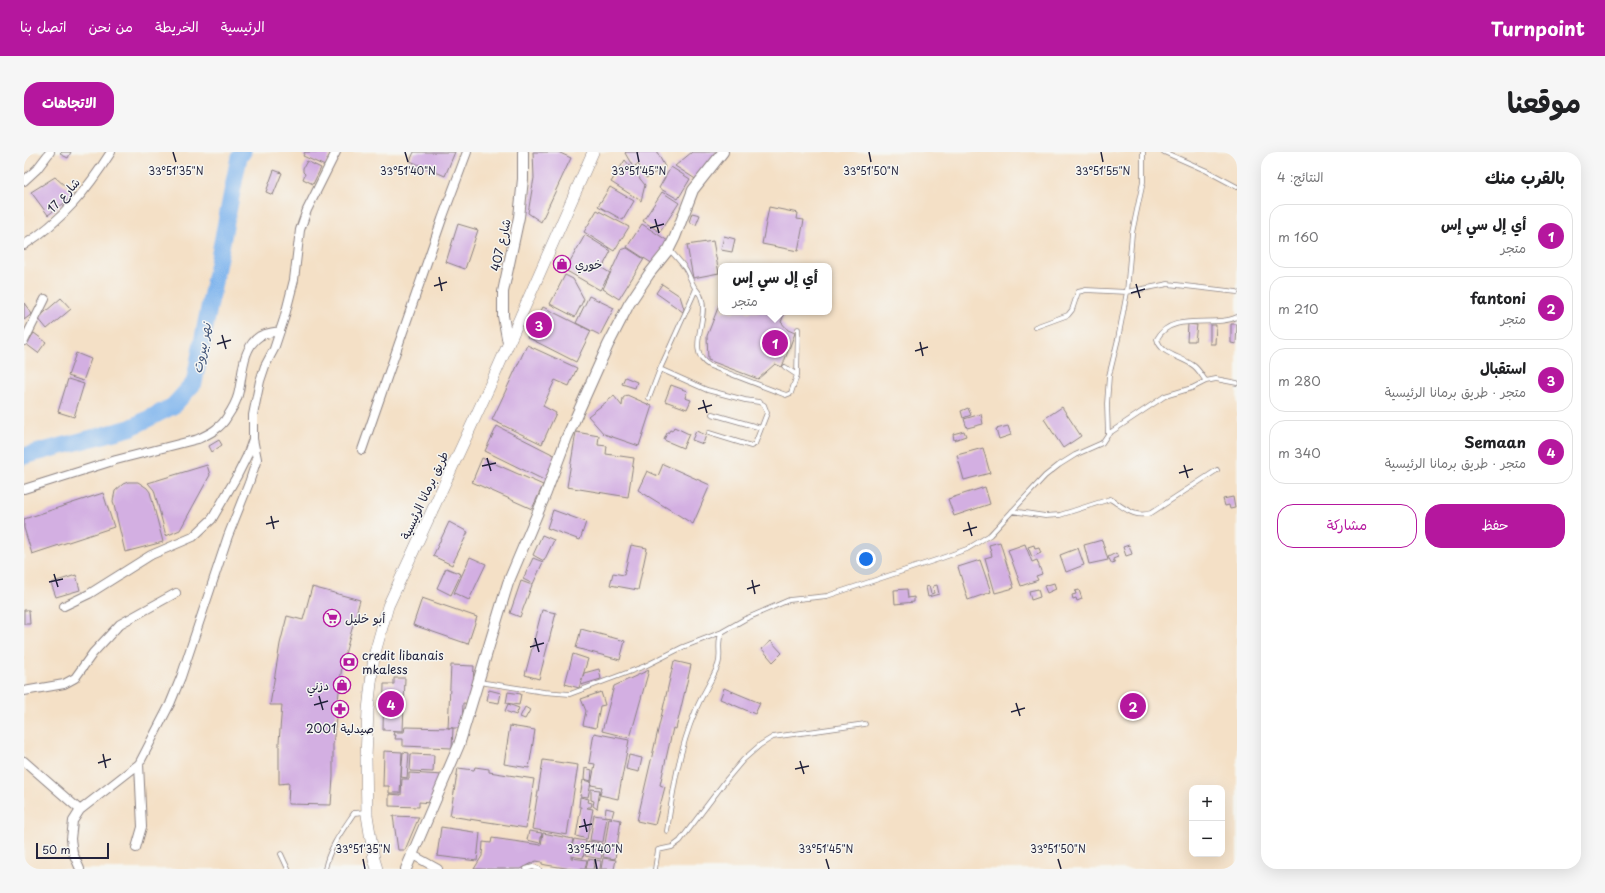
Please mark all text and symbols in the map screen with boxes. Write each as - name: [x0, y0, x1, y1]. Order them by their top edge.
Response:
- text: Turnpoint: [1491, 14, 1585, 42]
- text: اتصل بنا: [20, 16, 66, 37]
- text: من نحن: [88, 16, 133, 37]
- text: الخريطة: [155, 16, 199, 37]
- text: الرئيسية: [221, 16, 265, 37]
- text: موقعنا: [1507, 80, 1581, 123]
- button: الاتجاهات: [24, 82, 114, 126]
- text: 33°51'35"N: [148, 163, 204, 178]
- text: 33°51'40"N: [380, 163, 436, 178]
- text: 33°51'45"N: [612, 163, 667, 178]
- text: 33°51'50"N: [843, 163, 899, 178]
- text: 33°51'55"N: [1076, 163, 1131, 178]
- text: بالقرب منك: [1485, 164, 1565, 190]
- text: النتائج: 4: [1277, 167, 1324, 186]
- street label: شارع 17: [42, 173, 84, 217]
- text: أي إل سي إس: [1441, 212, 1526, 235]
- street label: شارع 407: [485, 217, 516, 273]
- text: 160 m: [1278, 227, 1319, 246]
- text: 1: [1548, 227, 1554, 246]
- text: متجر: [1501, 238, 1526, 257]
- shop icon: خوري: [552, 254, 572, 274]
- place label: خوري: [575, 255, 602, 274]
- popup: [718, 263, 832, 315]
- text: أي إل سي إس: [732, 265, 818, 288]
- text: fantoni: [1470, 286, 1526, 309]
- text: متجر: [732, 291, 758, 310]
- text: 210 m: [1278, 299, 1319, 318]
- text: 2: [1546, 299, 1556, 318]
- text: متجر: [1501, 309, 1526, 328]
- pin: 3: [526, 310, 552, 340]
- water label: نهر بيروت: [187, 320, 215, 375]
- pin: 1: [762, 328, 788, 358]
- text: استقبال: [1480, 356, 1526, 379]
- text: 280 m: [1278, 371, 1321, 390]
- text: 3: [1547, 371, 1555, 390]
- text: متجر · طريق برمانا الرئيسية: [1385, 382, 1526, 401]
- text: Semaan: [1464, 430, 1526, 453]
- text: 340 m: [1278, 443, 1321, 462]
- text: 4: [1547, 443, 1555, 462]
- street label: طريق برمانا الرئيسية: [396, 448, 452, 542]
- text: متجر · طريق برمانا الرئيسية: [1385, 453, 1526, 472]
- button: مشاركة: [1277, 504, 1417, 548]
- button: حفظ: [1425, 504, 1565, 548]
- your location: [856, 549, 876, 569]
- supermarket icon: أبو خليل: [322, 608, 342, 628]
- place label: أبو خليل: [345, 609, 385, 627]
- place label: credit libanais mkaless: [362, 646, 444, 678]
- bank icon: credit libanais mkaless: [339, 652, 359, 672]
- shop icon: دزني: [332, 675, 352, 695]
- place label: دزني: [307, 676, 329, 697]
- pin: 4: [378, 689, 404, 719]
- pin: 2: [1120, 691, 1146, 721]
- pharmacy icon: صيدلية 2001: [330, 699, 350, 719]
- place label: صيدلية 2001: [306, 719, 374, 737]
- map controls: [1189, 785, 1225, 857]
- button: +: [1189, 785, 1225, 821]
- button: −: [1189, 821, 1225, 857]
- scale bar: [36, 841, 109, 860]
- text: 50 m: [42, 841, 71, 858]
- text: 33°51'35"N: [335, 841, 391, 856]
- text: 33°51'40"N: [567, 841, 623, 856]
- text: 33°51'45"N: [799, 841, 854, 856]
- text: 33°51'50"N: [1030, 841, 1086, 856]

